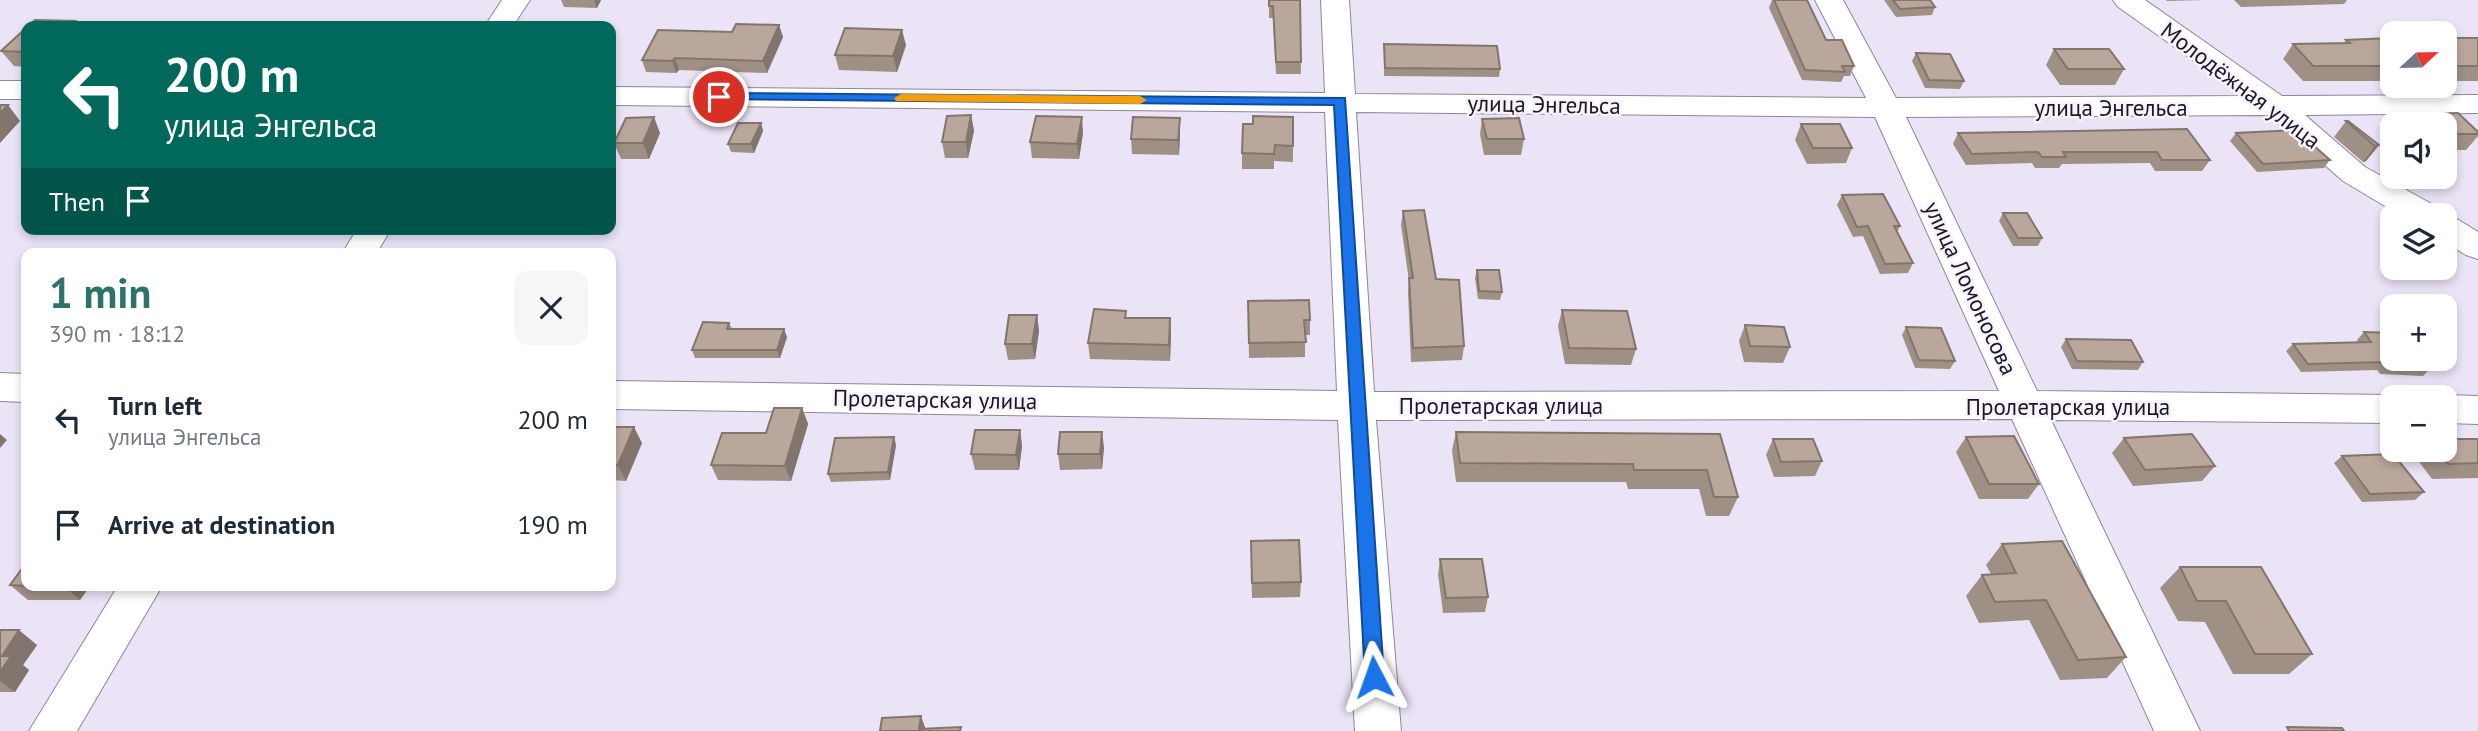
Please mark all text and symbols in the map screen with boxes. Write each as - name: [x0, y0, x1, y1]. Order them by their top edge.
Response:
- street label: Молодёжная улица: [2155, 15, 2327, 155]
- north arrow: [2380, 21, 2457, 98]
- map controls: [2380, 21, 2457, 462]
- text: 200 m: [164, 42, 299, 106]
- icon: left: [49, 49, 140, 140]
- pin: [689, 67, 749, 127]
- icon: arrive: [700, 78, 738, 116]
- street label: улица Энгельса: [1467, 88, 1621, 120]
- street label: улица Энгельса: [2034, 93, 2188, 122]
- text: улица Энгельса: [164, 104, 377, 146]
- button: sound: [2380, 112, 2457, 189]
- icon: arrive: [119, 182, 157, 220]
- text: Then: [49, 185, 105, 218]
- street label: улица Ломоносова: [1918, 197, 2024, 379]
- button: layers: [2380, 203, 2457, 280]
- text: 1 min: [49, 265, 151, 320]
- button: close: [514, 271, 588, 345]
- button: +: [2380, 294, 2457, 371]
- text: 390 m · 18:12: [49, 319, 185, 348]
- street label: Пролетарская улица: [833, 383, 1037, 415]
- button: −: [2380, 385, 2457, 462]
- text: Turn left: [108, 389, 202, 422]
- street label: Пролетарская улица: [1399, 391, 1603, 420]
- street label: Пролетарская улица: [1966, 392, 2170, 421]
- icon: left: [49, 401, 87, 439]
- text: 200 m: [517, 403, 588, 436]
- text: улица Энгельса: [108, 422, 261, 451]
- icon: arrive: [49, 506, 87, 544]
- text: Arrive at destination: [108, 508, 335, 541]
- text: 190 m: [517, 508, 588, 541]
- position arrow: [1337, 640, 1411, 714]

